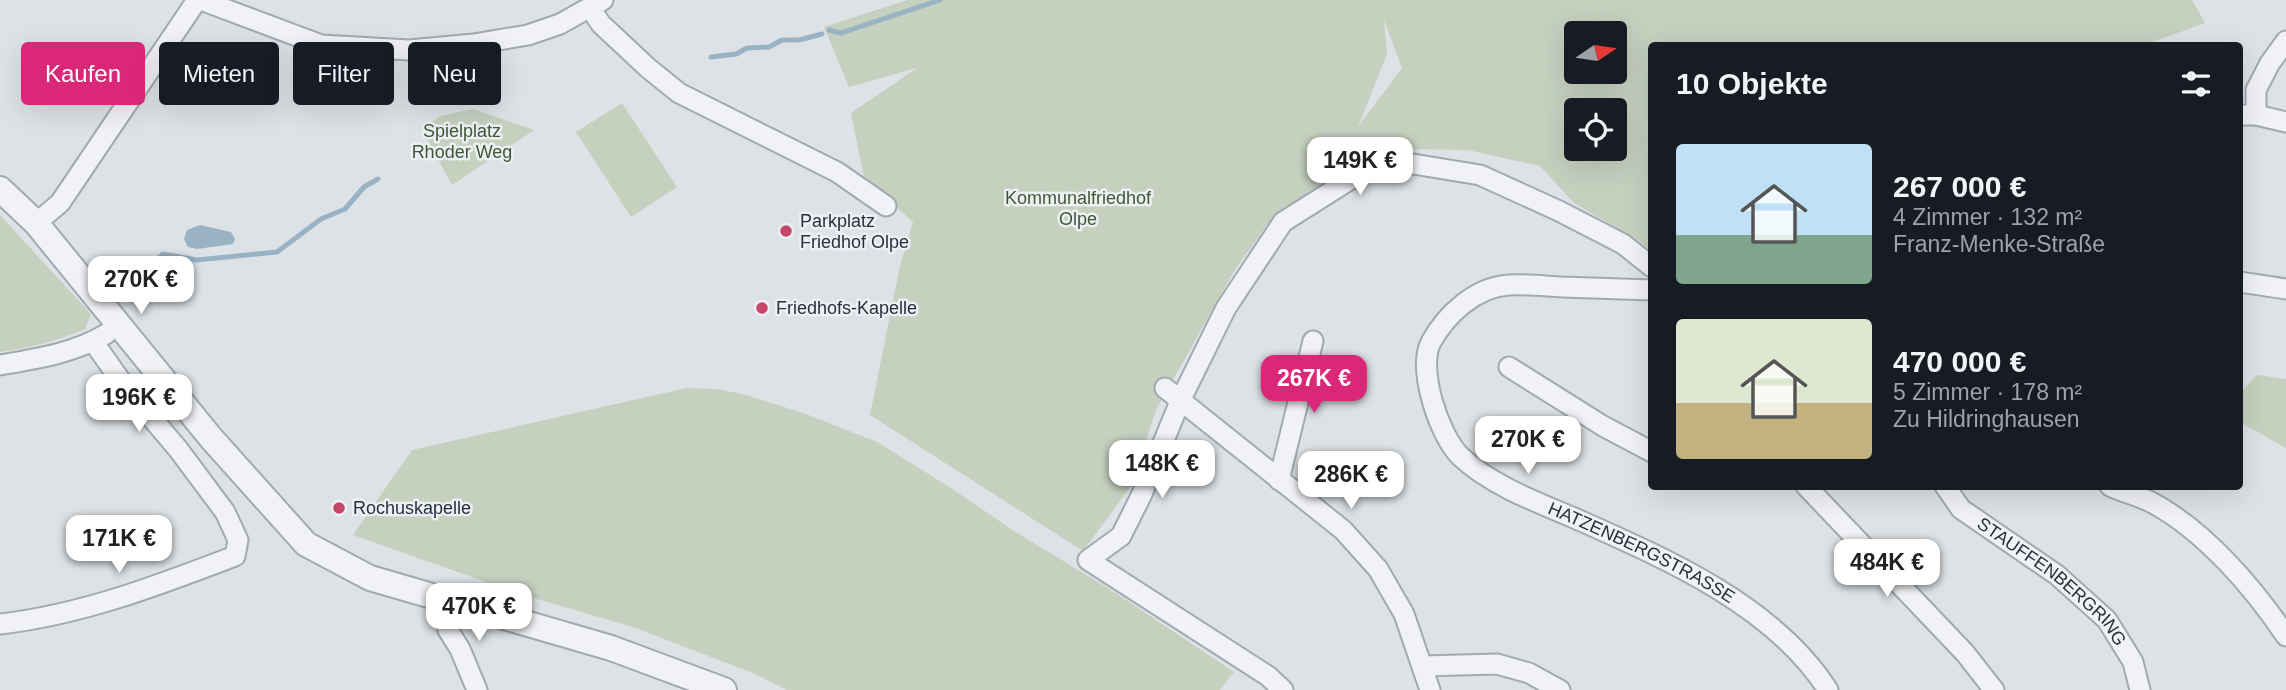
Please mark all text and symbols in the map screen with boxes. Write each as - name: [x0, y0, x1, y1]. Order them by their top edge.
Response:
- north arrow: [1564, 21, 1628, 84]
- map controls: [1564, 21, 1627, 161]
- chip: Kaufen: [21, 42, 145, 105]
- chip: Mieten: [159, 42, 279, 105]
- chip: Filter: [293, 42, 394, 105]
- chip: Neu: [408, 42, 501, 105]
- icon: filters: [2177, 65, 2215, 103]
- text: 10 Objekte: [1676, 67, 1828, 100]
- button: locate: [1564, 98, 1627, 161]
- park label: Spielplatz Rhoder Weg: [412, 121, 512, 162]
- pin: 149K €: [1303, 138, 1417, 197]
- text: 149K €: [1323, 147, 1397, 173]
- text: 267 000 €: [1893, 170, 2026, 203]
- icon: home: [1732, 172, 1816, 256]
- park label: Kommunalfriedhof Olpe: [1005, 188, 1152, 229]
- text: 4 Zimmer · 132 m²: [1893, 204, 2082, 230]
- place label: Parkplatz Friedhof Olpe: [800, 211, 909, 252]
- marker: Parkplatz Friedhof Olpe: [778, 223, 794, 239]
- text: Franz-Menke-Straße: [1893, 231, 2105, 257]
- pin: 270K €: [84, 256, 198, 316]
- text: 270K €: [104, 266, 178, 292]
- place label: Friedhofs-Kapelle: [776, 298, 917, 318]
- marker: Friedhofs-Kapelle: [754, 300, 770, 316]
- text: 470 000 €: [1893, 345, 2026, 378]
- icon: home: [1732, 347, 1816, 431]
- pin: 267K €: [1257, 356, 1371, 415]
- text: 267K €: [1277, 365, 1351, 391]
- pin: 196K €: [82, 374, 196, 434]
- text: 5 Zimmer · 178 m²: [1893, 379, 2082, 405]
- text: 196K €: [102, 384, 176, 410]
- text: Zu Hildringhausen: [1893, 406, 2080, 432]
- pin: 270K €: [1471, 416, 1585, 476]
- text: 270K €: [1491, 426, 1565, 452]
- pin: 148K €: [1105, 440, 1219, 500]
- text: 148K €: [1125, 450, 1199, 476]
- pin: 286K €: [1294, 452, 1408, 511]
- text: 286K €: [1314, 461, 1388, 487]
- place label: Rochuskapelle: [353, 498, 471, 518]
- street label: HATZENBERGSTRASSE: [1545, 498, 1739, 607]
- marker: Rochuskapelle: [331, 500, 347, 516]
- street label: STAUFFENBERGRING: [1974, 513, 2130, 649]
- pin: 171K €: [62, 516, 176, 575]
- text: 171K €: [82, 525, 156, 551]
- pin: 484K €: [1830, 540, 1944, 599]
- text: 484K €: [1850, 549, 1924, 575]
- pin: 470K €: [422, 584, 536, 643]
- text: 470K €: [442, 593, 516, 619]

